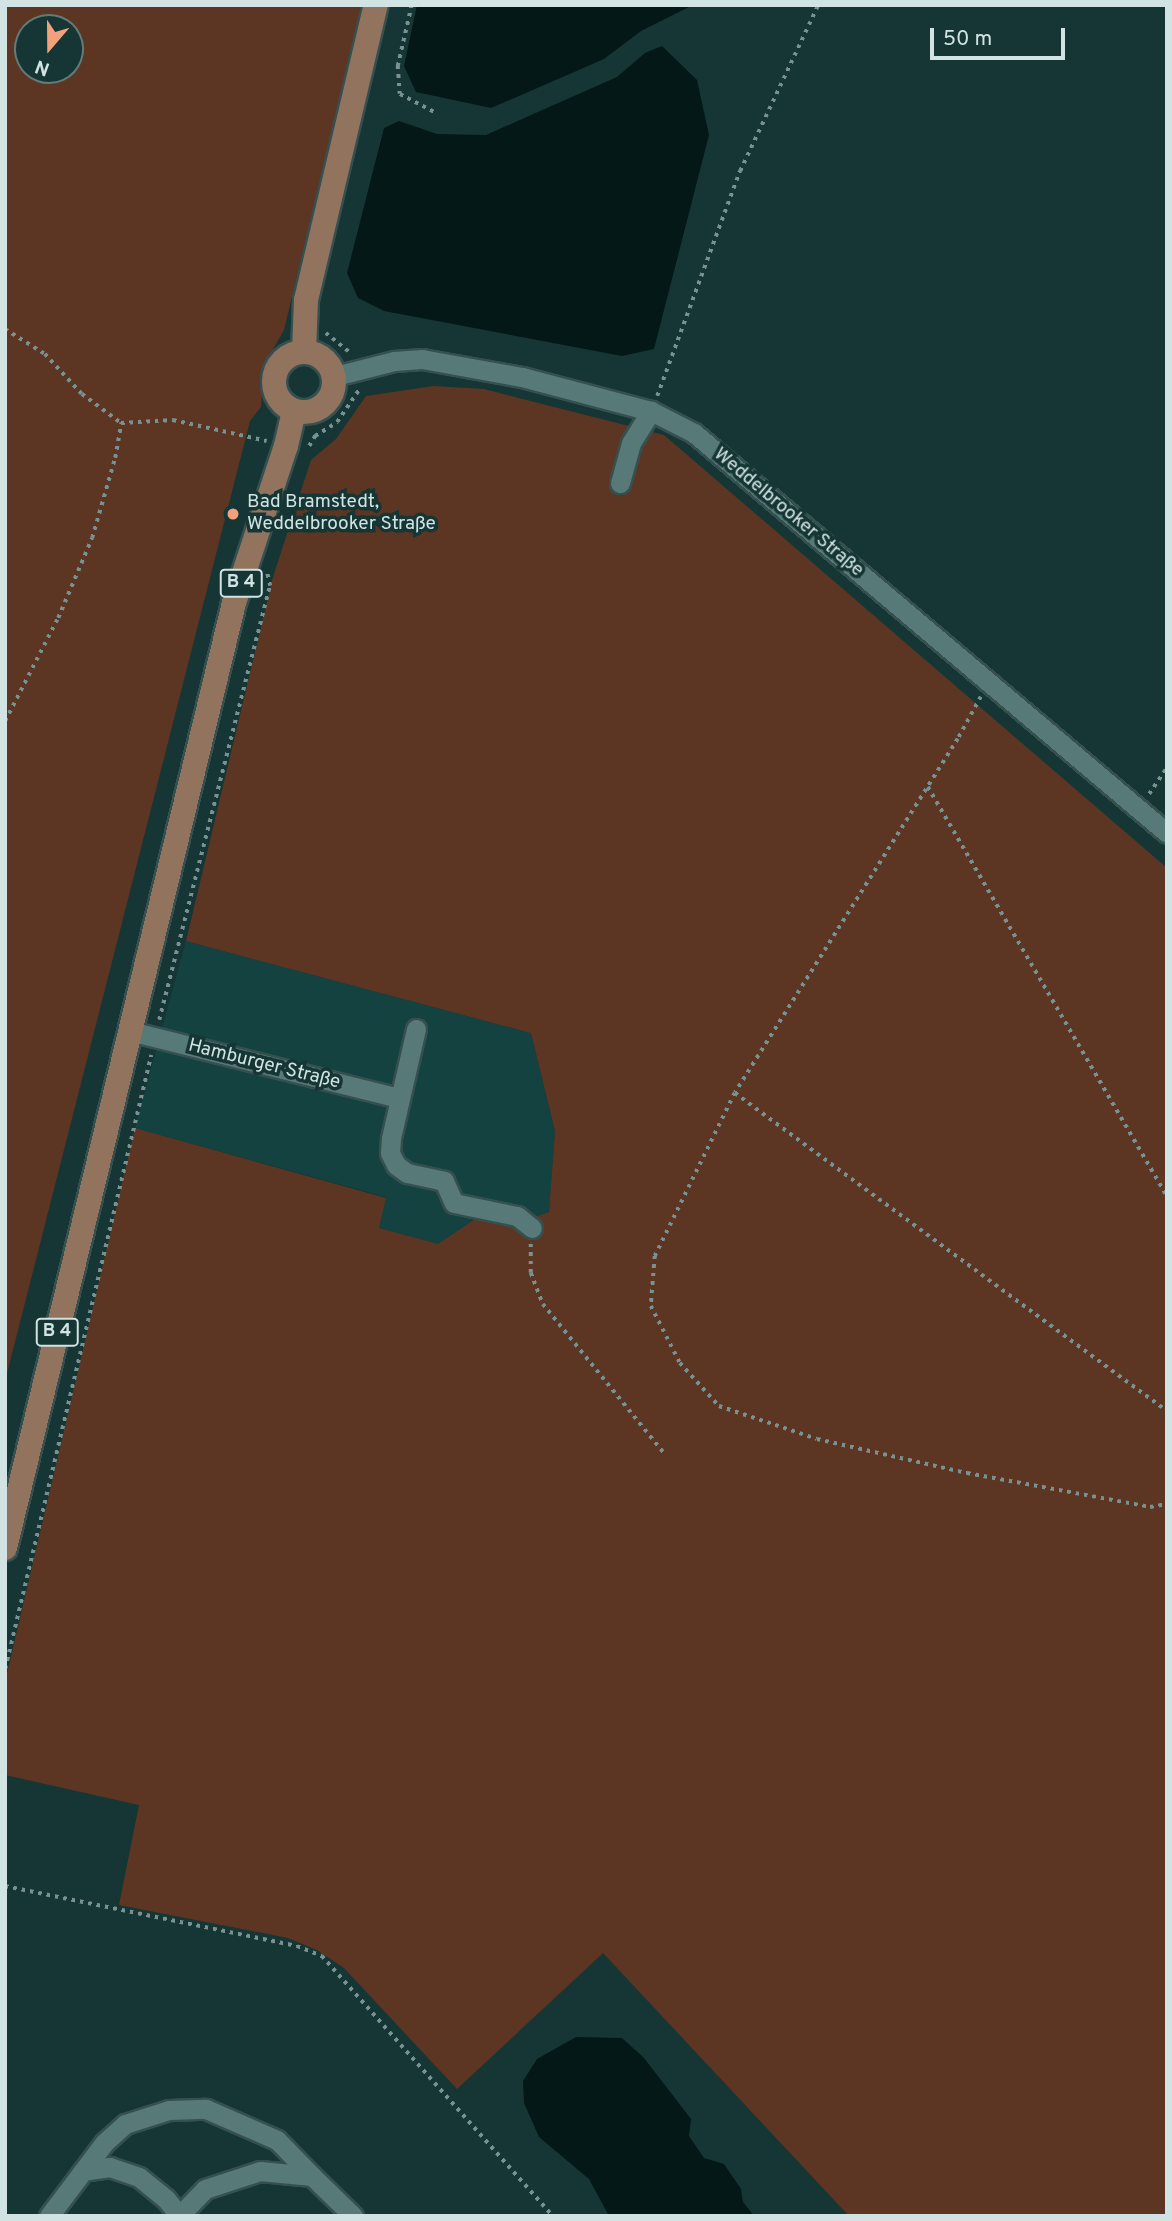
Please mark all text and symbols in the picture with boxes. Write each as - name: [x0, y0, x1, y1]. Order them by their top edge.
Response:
- north arrow: [14, 14, 84, 84]
- scale bar: [934, 14, 1069, 58]
- text: 50 m: [943, 26, 992, 53]
- text: N: [32, 53, 53, 80]
- street label: Weddelbrooker Straße: [708, 444, 868, 582]
- place label: Bad Bramstedt, Weddelbrooker Straße: [247, 492, 436, 536]
- marker: Bad Bramstedt, Weddelbrooker Straße: [225, 506, 241, 522]
- road number: B 4: [218, 568, 264, 598]
- street label: Hamburger Straße: [186, 1035, 342, 1095]
- road number: B 4: [34, 1317, 80, 1346]

